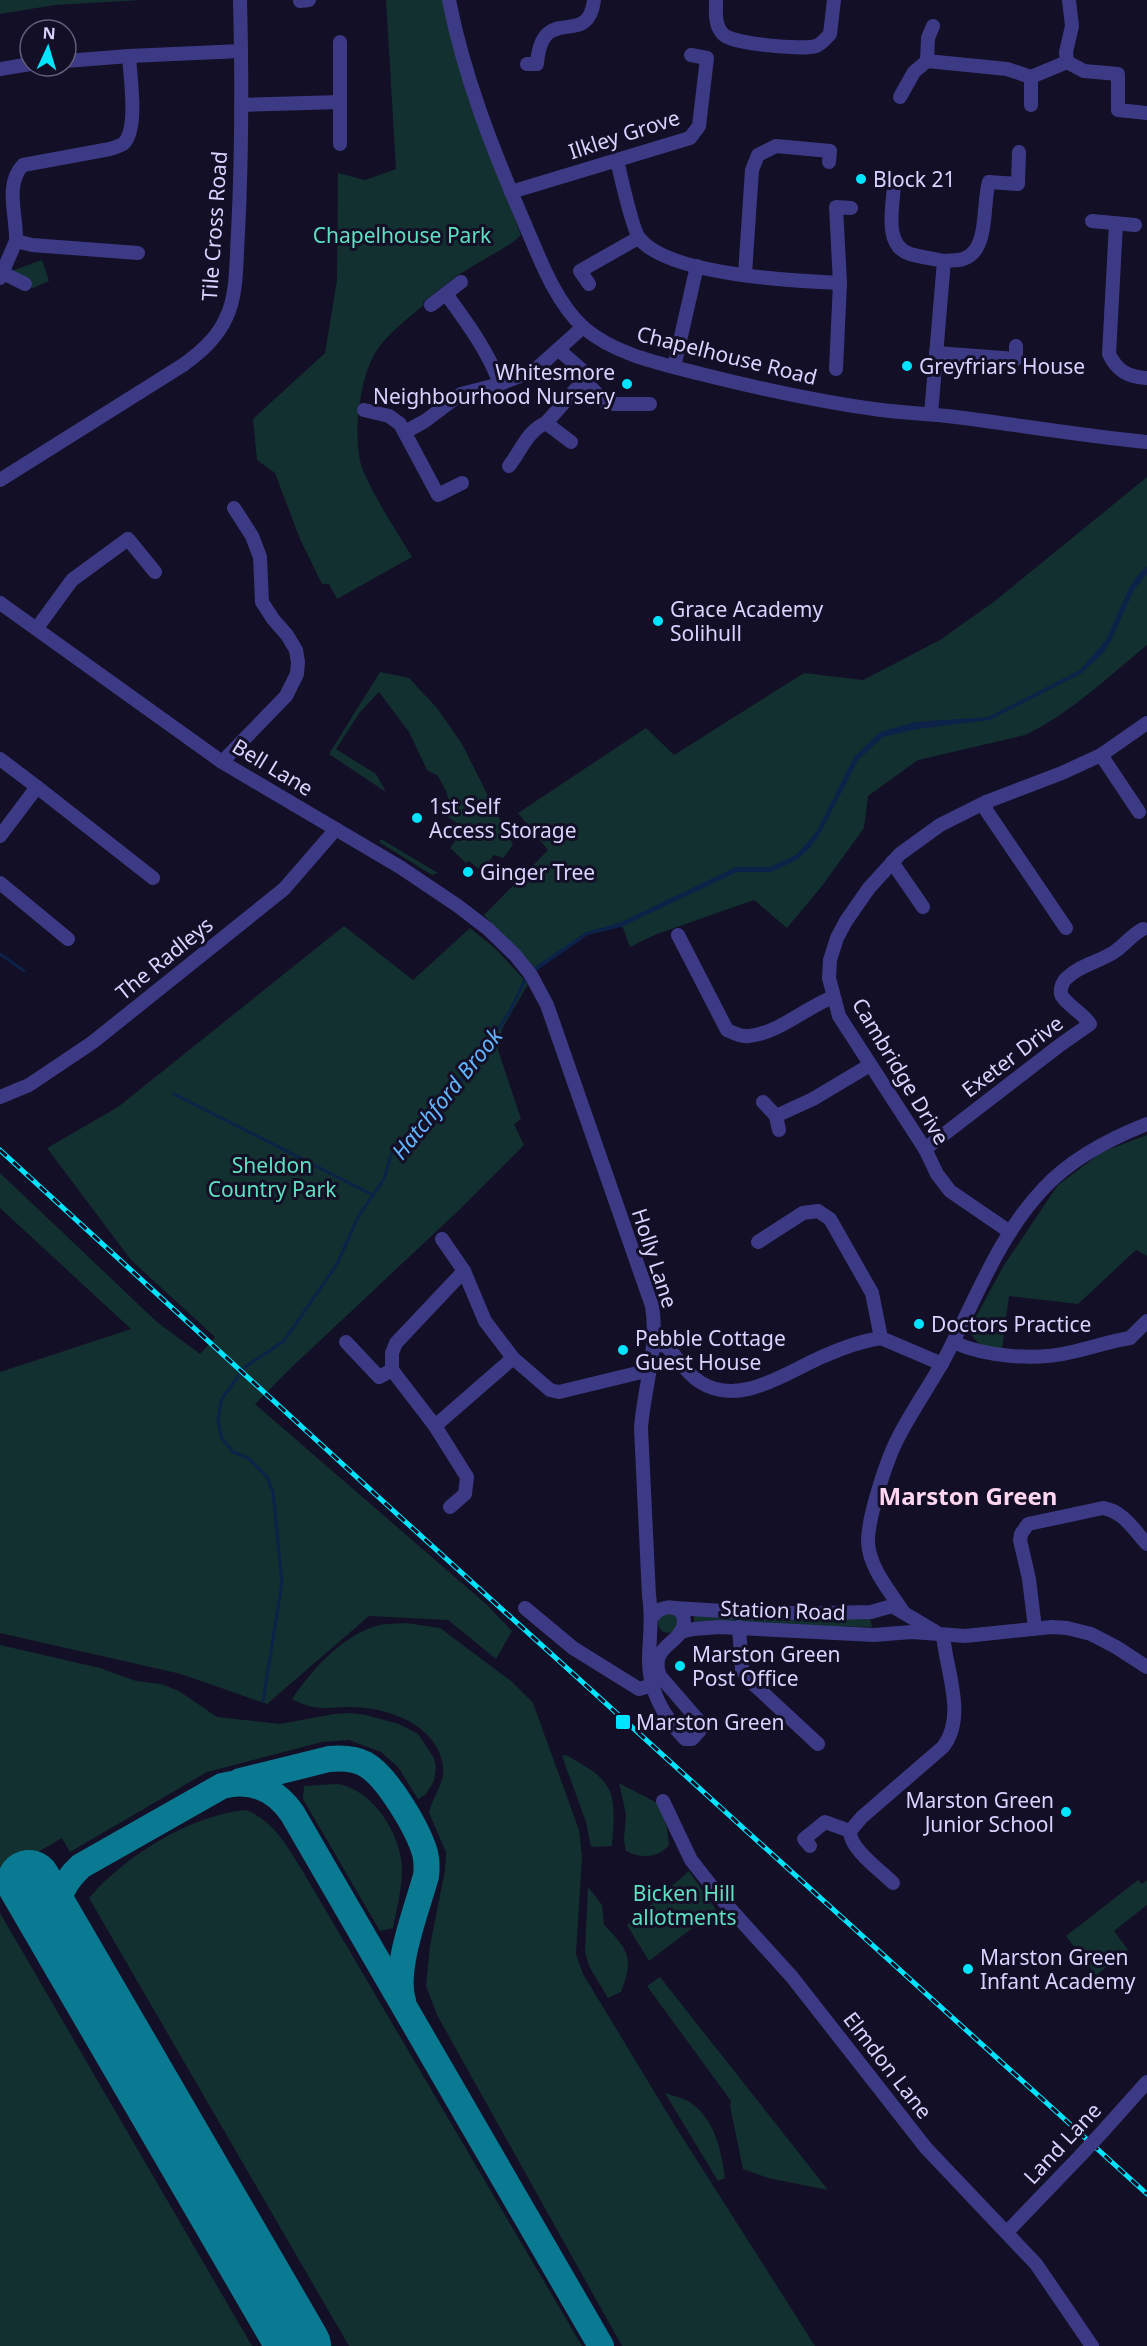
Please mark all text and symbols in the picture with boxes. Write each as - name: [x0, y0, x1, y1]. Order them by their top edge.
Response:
- north arrow: [18, 18, 78, 78]
- text: N: [42, 22, 56, 44]
- street label: Ilkley Grove: [565, 103, 683, 165]
- street label: Tile Cross Road: [195, 150, 233, 302]
- place label: Block 21: [873, 165, 956, 193]
- marker: Block 21: [854, 172, 868, 186]
- park label: Chapelhouse Park: [313, 221, 492, 249]
- street label: Chapelhouse Road: [634, 319, 820, 391]
- place label: Greyfriars House: [919, 352, 1085, 380]
- place label: Whitesmore Neighbourhood Nursery: [373, 358, 615, 410]
- marker: Greyfriars House: [900, 359, 914, 373]
- marker: Whitesmore Neighbourhood Nursery: [620, 377, 634, 391]
- place label: Grace Academy Solihull: [670, 595, 823, 647]
- marker: Grace Academy Solihull: [651, 614, 665, 628]
- street label: Bell Lane: [227, 732, 319, 802]
- place label: 1st Self Access Storage: [429, 792, 577, 844]
- marker: 1st Self Access Storage: [410, 811, 424, 825]
- place label: Ginger Tree: [480, 858, 595, 886]
- marker: Ginger Tree: [461, 865, 475, 879]
- street label: The Radleys: [110, 910, 218, 1006]
- street label: Cambridge Drive: [846, 992, 956, 1150]
- street label: Exeter Drive: [956, 1009, 1068, 1103]
- water label: Hatchford Brook: [384, 1020, 509, 1165]
- park label: Sheldon Country Park: [208, 1151, 337, 1203]
- street label: Holly Lane: [626, 1205, 684, 1311]
- place label: Doctors Practice: [931, 1310, 1091, 1338]
- marker: Doctors Practice: [912, 1317, 926, 1331]
- place label: Pebble Cottage Guest House: [635, 1324, 786, 1376]
- marker: Pebble Cottage Guest House: [616, 1343, 630, 1357]
- district label: Marston Green: [879, 1479, 1057, 1512]
- street label: Station Road: [720, 1594, 846, 1626]
- place label: Marston Green Post Office: [692, 1640, 841, 1692]
- marker: Marston Green Post Office: [673, 1659, 687, 1673]
- place label: Marston Green: [636, 1708, 785, 1736]
- marker: Marston Green: [614, 1713, 632, 1731]
- place label: Marston Green Junior School: [906, 1786, 1054, 1838]
- marker: Marston Green Junior School: [1059, 1805, 1073, 1819]
- park label: Bicken Hill allotments: [632, 1879, 737, 1931]
- place label: Marston Green Infant Academy: [980, 1943, 1136, 1995]
- marker: Marston Green Infant Academy: [961, 1962, 975, 1976]
- street label: Elmdon Lane: [837, 2006, 939, 2124]
- street label: Land Lane: [1017, 2096, 1107, 2190]

